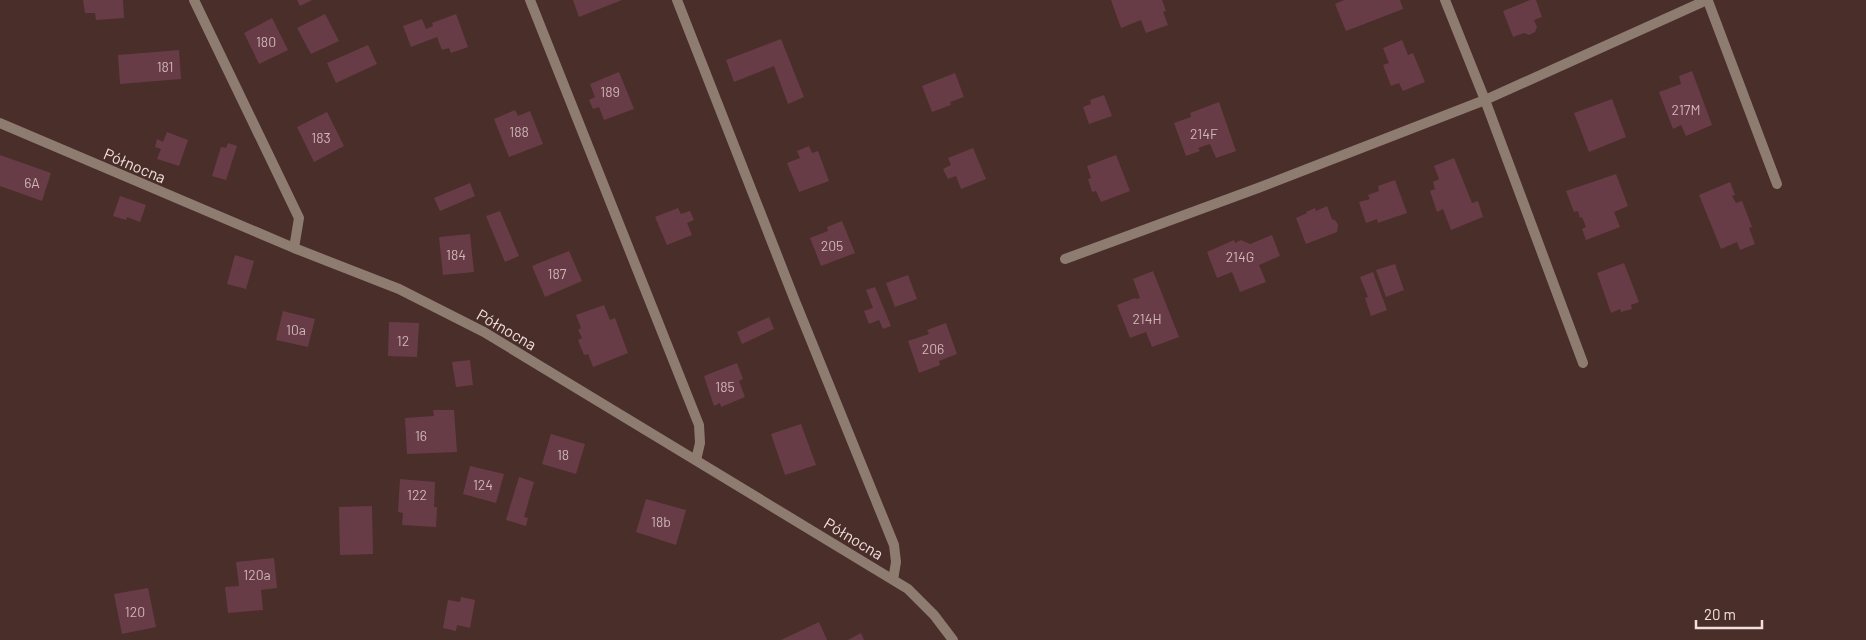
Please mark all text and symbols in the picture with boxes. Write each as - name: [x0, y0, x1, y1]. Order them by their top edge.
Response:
- house number: 180: [256, 33, 276, 50]
- house number: 181: [157, 58, 173, 75]
- house number: 189: [600, 83, 620, 100]
- house number: 217M: [1672, 101, 1700, 118]
- house number: 188: [509, 123, 529, 140]
- house number: 214F: [1190, 125, 1218, 142]
- house number: 183: [311, 129, 331, 146]
- street label: Północna: [101, 143, 169, 187]
- house number: 6A: [24, 174, 40, 191]
- house number: 205: [821, 237, 843, 254]
- house number: 184: [446, 246, 466, 263]
- house number: 214G: [1226, 248, 1254, 265]
- house number: 187: [548, 265, 567, 282]
- street label: Północna: [474, 304, 540, 354]
- house number: 214H: [1132, 310, 1162, 327]
- house number: 10a: [286, 321, 306, 338]
- house number: 12: [397, 332, 409, 349]
- house number: 206: [922, 340, 944, 357]
- house number: 185: [715, 378, 735, 395]
- house number: 16: [415, 427, 427, 444]
- house number: 18: [557, 446, 569, 463]
- house number: 124: [473, 476, 493, 493]
- house number: 122: [407, 486, 427, 503]
- house number: 18b: [651, 513, 671, 530]
- street label: Północna: [821, 513, 887, 563]
- house number: 120a: [243, 566, 271, 583]
- scale bar: [1696, 598, 1762, 630]
- house number: 120: [125, 603, 145, 620]
- text: 20 m: [1704, 605, 1736, 623]

